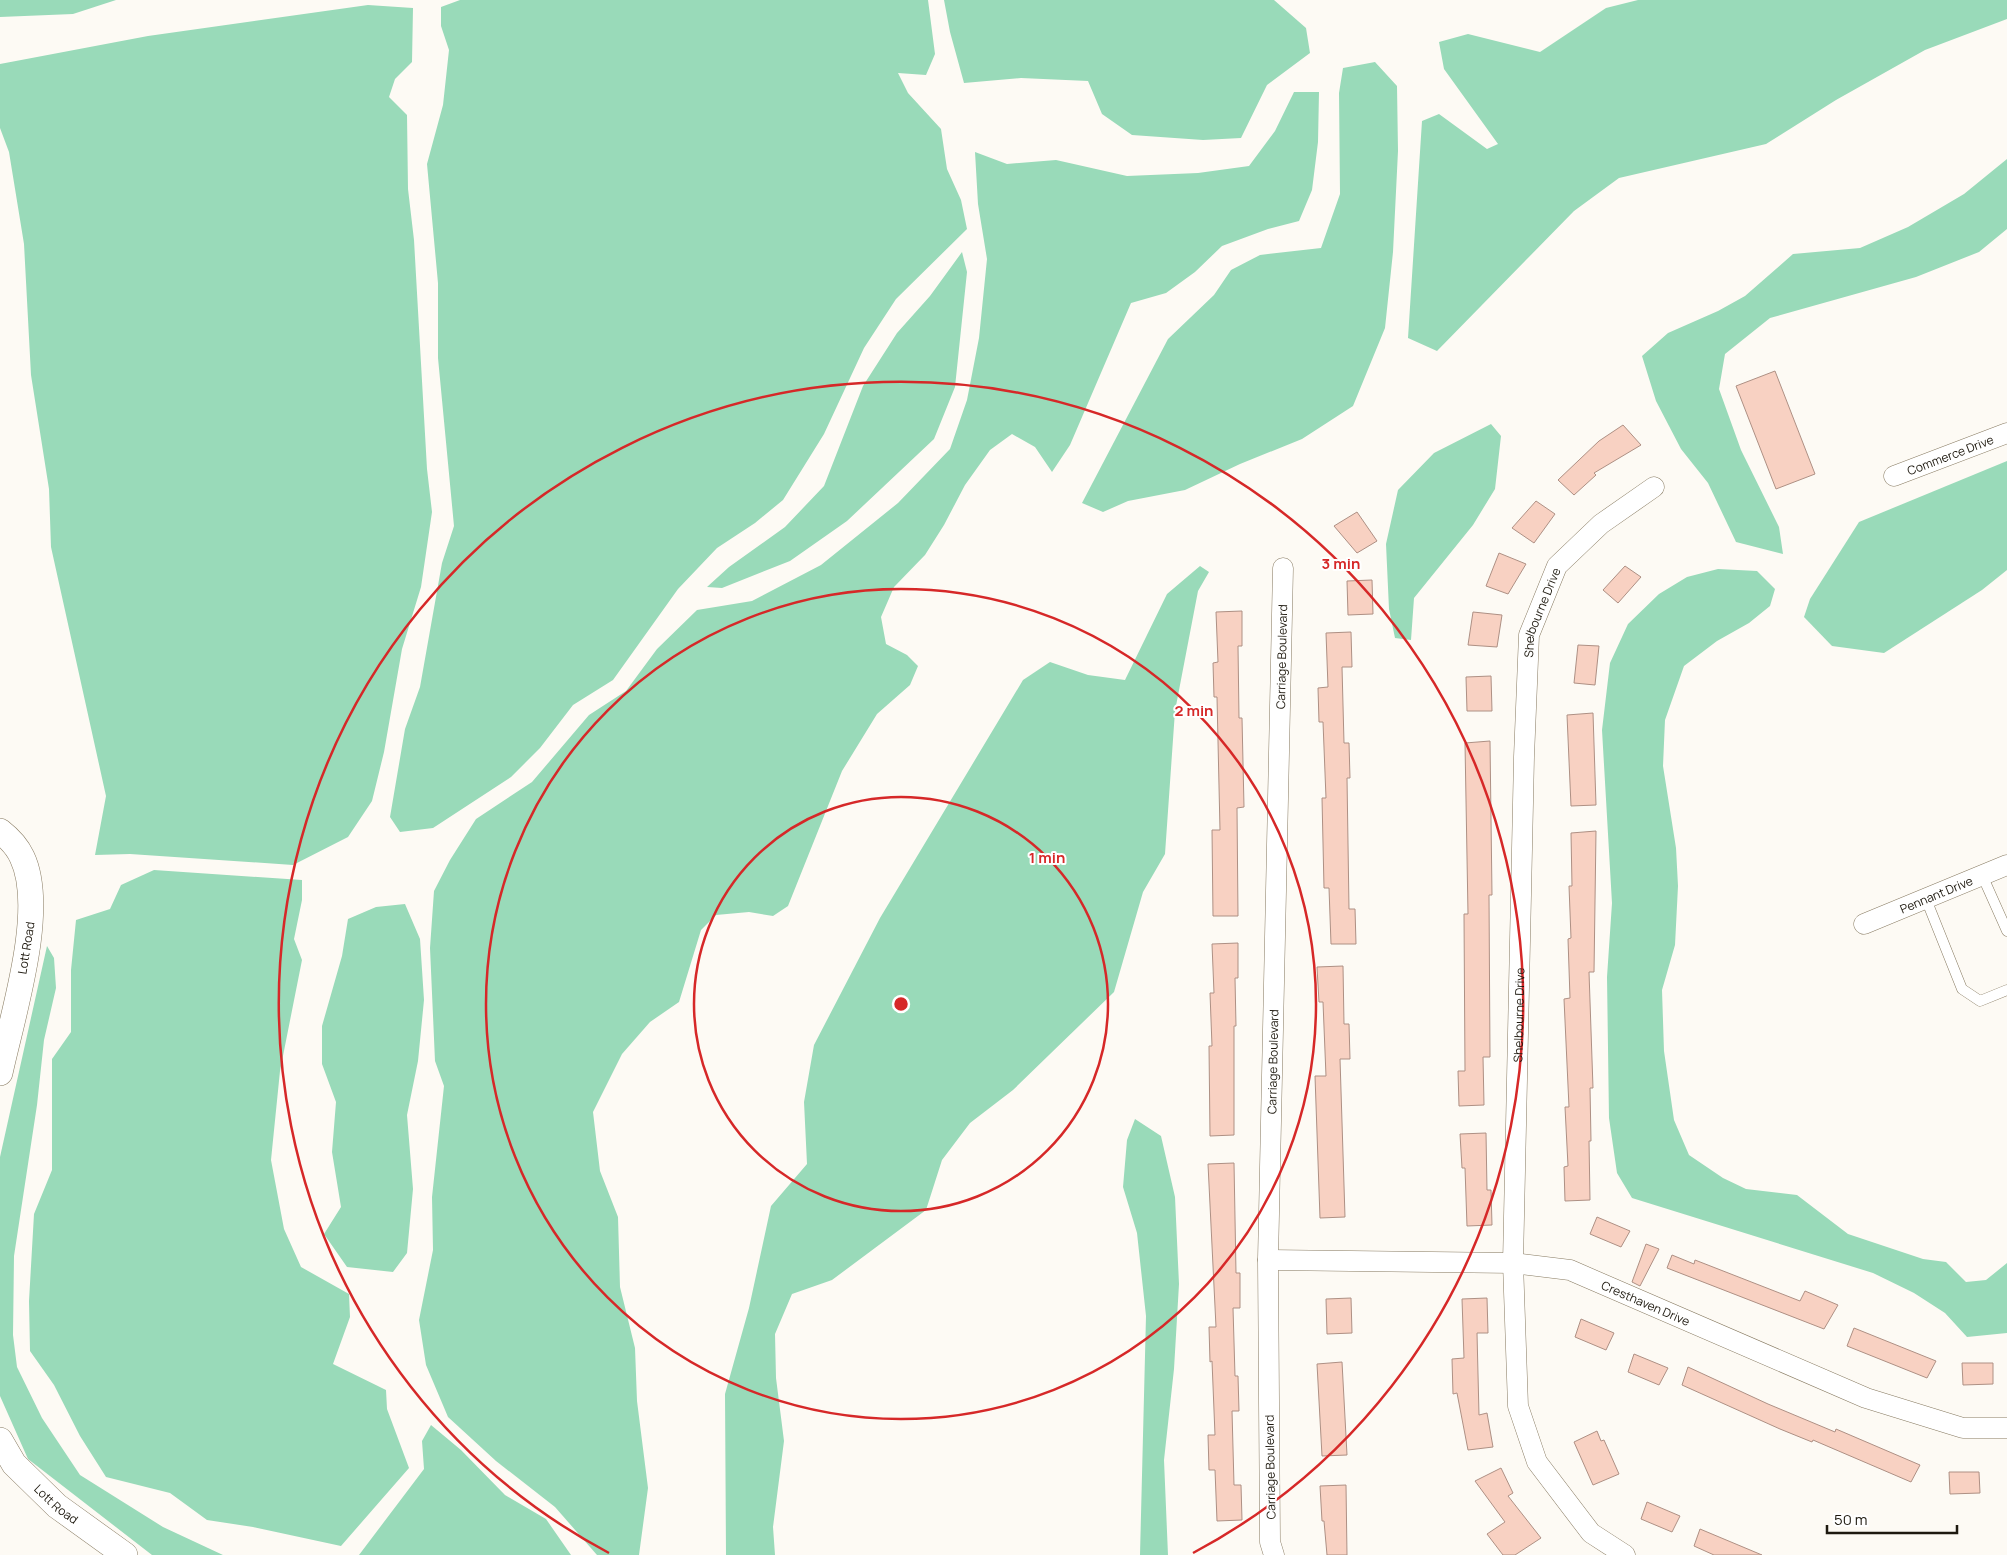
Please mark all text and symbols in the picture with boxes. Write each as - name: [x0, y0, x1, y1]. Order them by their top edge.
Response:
- street label: Commerce Drive: [1904, 430, 1996, 479]
- text: 3 min: [1322, 553, 1360, 574]
- street label: Shelbourne Drive: [1520, 565, 1564, 658]
- street label: Carriage Boulevard: [1271, 604, 1291, 709]
- text: 2 min: [1174, 700, 1214, 721]
- text: 1 min: [1029, 847, 1065, 868]
- street label: Pennant Drive: [1897, 872, 1975, 917]
- street label: Lott Road: [13, 921, 39, 975]
- street label: Shelbourne Drive: [1509, 967, 1528, 1062]
- centre of rings: [892, 995, 910, 1013]
- street label: Carriage Boulevard: [1263, 1009, 1282, 1114]
- street label: Cresthaven Drive: [1599, 1276, 1693, 1329]
- street label: Carriage Boulevard: [1261, 1414, 1279, 1520]
- street label: Lott Road: [31, 1480, 82, 1527]
- scale bar: [1827, 1502, 1957, 1534]
- text: 50 m: [1834, 1509, 1868, 1530]

